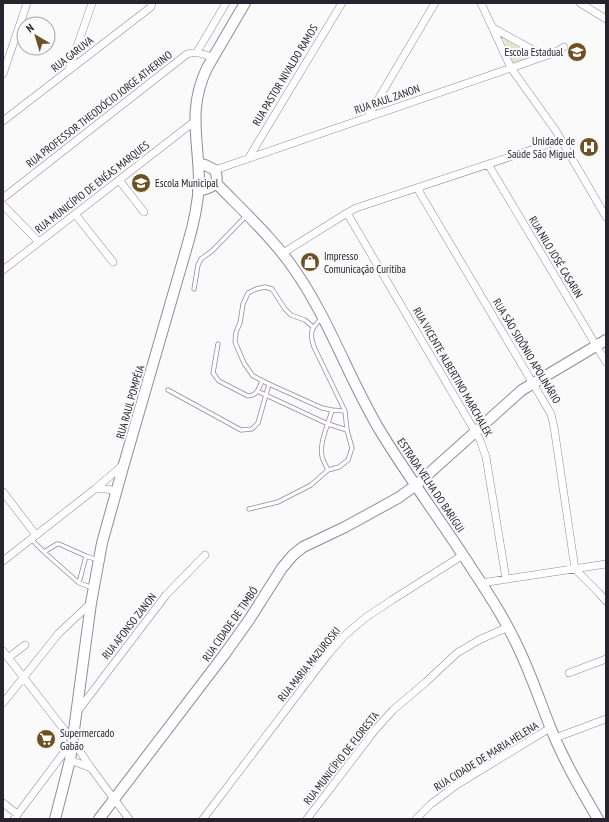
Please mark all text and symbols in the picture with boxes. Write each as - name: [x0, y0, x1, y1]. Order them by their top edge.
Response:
- north arrow: [16, 16, 56, 56]
- text: N: [23, 21, 37, 35]
- street label: RUA PASTOR NIVALDO RAMOS: [249, 22, 321, 128]
- street label: RUA GARUVA: [48, 33, 97, 75]
- school or university icon: Escola Estadual: [566, 41, 588, 63]
- place label: Escola Estadual: [504, 45, 563, 59]
- street label: RUA PROFESSOR THEODÓCIO JORGE ATHERINO: [23, 48, 175, 170]
- street label: RUA RAUL ZANON: [352, 81, 422, 117]
- place label: Unidade de Saúde São Miguel: [507, 134, 575, 161]
- hospital icon: Unidade de Saúde São Miguel: [578, 136, 600, 158]
- street label: RUA MUNICÍPIO DE ENÉAS MARQUES: [32, 138, 152, 236]
- school or university icon: Escola Municipal: [130, 172, 152, 194]
- place label: Escola Municipal: [155, 176, 219, 190]
- street label: RUA NILO JOSÉ CASARIN: [526, 214, 586, 301]
- place label: Impresso Comunicação Curitiba: [324, 249, 406, 276]
- shop icon: Impresso Comunicação Curitiba: [299, 251, 321, 273]
- street label: RUA SÃO SIDÔNIO APOLINÁRIO: [490, 296, 564, 406]
- street label: RUA VICENTE ALBERTINO MARCHALEK: [410, 305, 496, 440]
- street label: RUA RAUL POMPÉIA: [113, 363, 147, 440]
- street label: ESTRADA VELHA DO BARIGUI: [394, 435, 468, 535]
- street label: RUA CIDADE DE TIMBÓ: [199, 584, 261, 664]
- street label: RUA AFONSO ZANON: [99, 590, 159, 662]
- street label: RUA MARIA MAZUROSKI: [275, 624, 343, 704]
- street label: RUA MUNICÍPIO DE FLORESTA: [300, 708, 382, 807]
- street label: RUA CIDADE DE MARIA HELENA: [431, 718, 541, 794]
- place label: Supermercado Gabão: [60, 726, 115, 753]
- supermarket icon: Supermercado Gabão: [35, 728, 57, 750]

